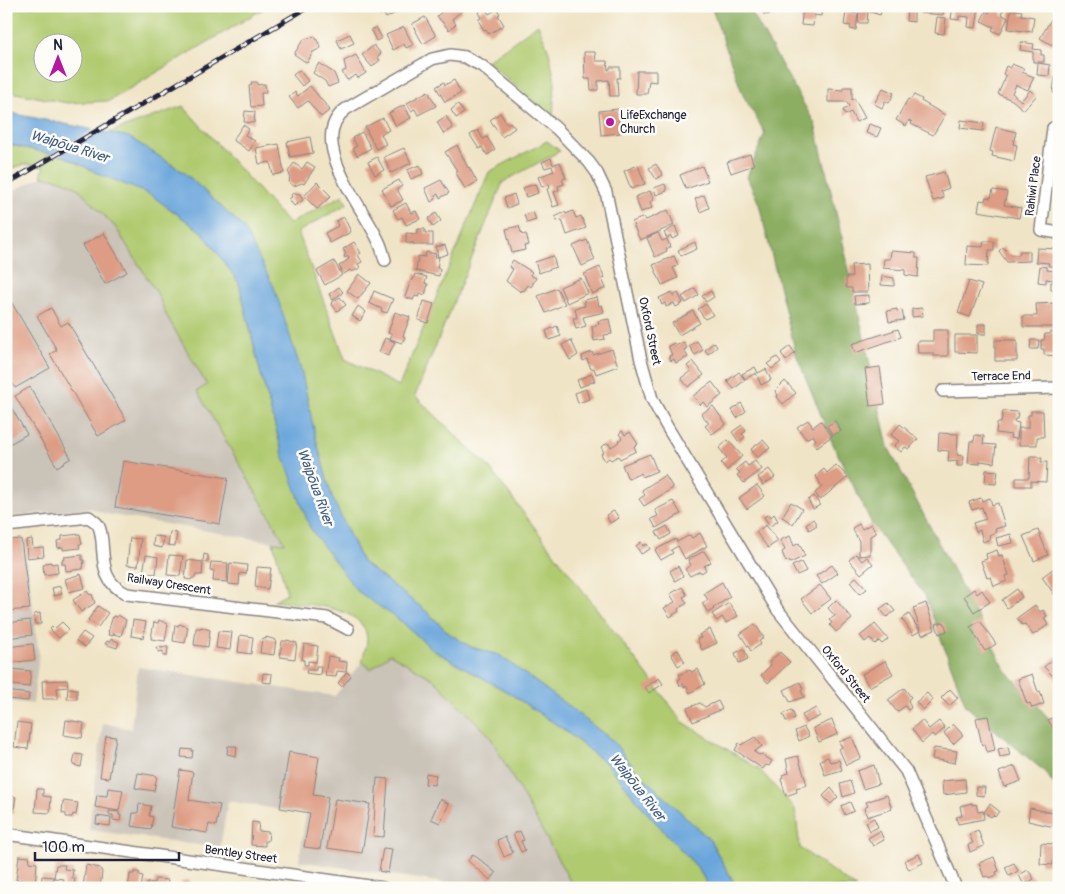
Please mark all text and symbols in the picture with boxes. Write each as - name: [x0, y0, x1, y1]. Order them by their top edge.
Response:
- north arrow: [32, 32, 82, 82]
- text: N: [53, 37, 63, 54]
- place label: LifeExchange Church: [620, 108, 686, 137]
- marker: LifeExchange Church: [604, 116, 616, 128]
- water label: Waipōua River: [29, 127, 113, 167]
- street label: Rahiwi Place: [1022, 155, 1045, 217]
- street label: Oxford Street: [635, 296, 664, 367]
- street label: Terrace End: [971, 368, 1031, 385]
- water label: Waipōua River: [294, 446, 338, 530]
- street label: Railway Crescent: [126, 570, 212, 599]
- street label: Oxford Street: [818, 643, 873, 706]
- water label: Waipōua River: [606, 750, 670, 826]
- scale bar: [35, 829, 179, 861]
- text: 100 m: [42, 838, 85, 857]
- street label: Bentley Street: [204, 842, 278, 867]

